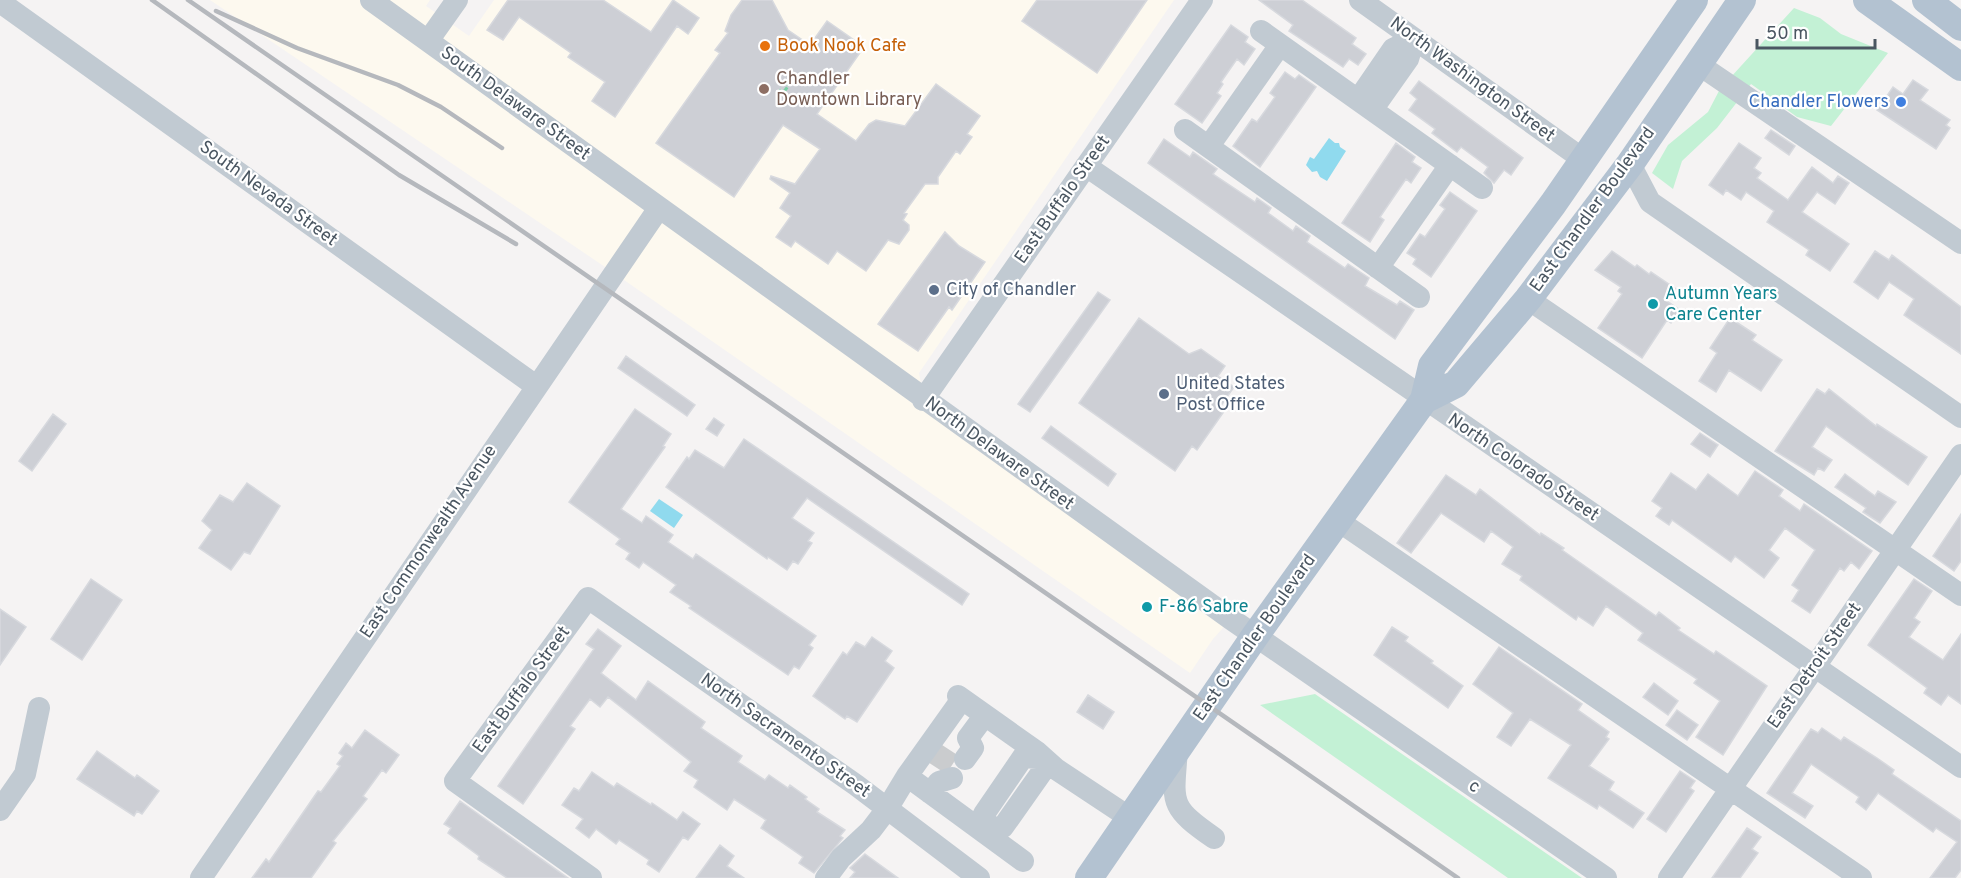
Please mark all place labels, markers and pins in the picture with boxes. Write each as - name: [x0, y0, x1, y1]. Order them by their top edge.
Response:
- place label: Book Nook Cafe: [777, 35, 906, 58]
- marker: Book Nook Cafe: [758, 39, 772, 53]
- place label: Chandler Downtown Library: [776, 68, 922, 112]
- marker: Chandler Downtown Library: [757, 82, 771, 96]
- place label: Chandler Flowers: [1749, 91, 1889, 114]
- marker: Chandler Flowers: [1894, 95, 1908, 109]
- place label: City of Chandler: [946, 279, 1076, 302]
- marker: City of Chandler: [927, 283, 941, 297]
- place label: Autumn Years Care Center: [1665, 283, 1777, 327]
- marker: Autumn Years Care Center: [1646, 297, 1660, 311]
- place label: United States Post Office: [1176, 373, 1285, 417]
- marker: United States Post Office: [1157, 387, 1171, 401]
- place label: F-86 Sabre: [1159, 596, 1248, 619]
- marker: F-86 Sabre: [1140, 600, 1154, 614]

